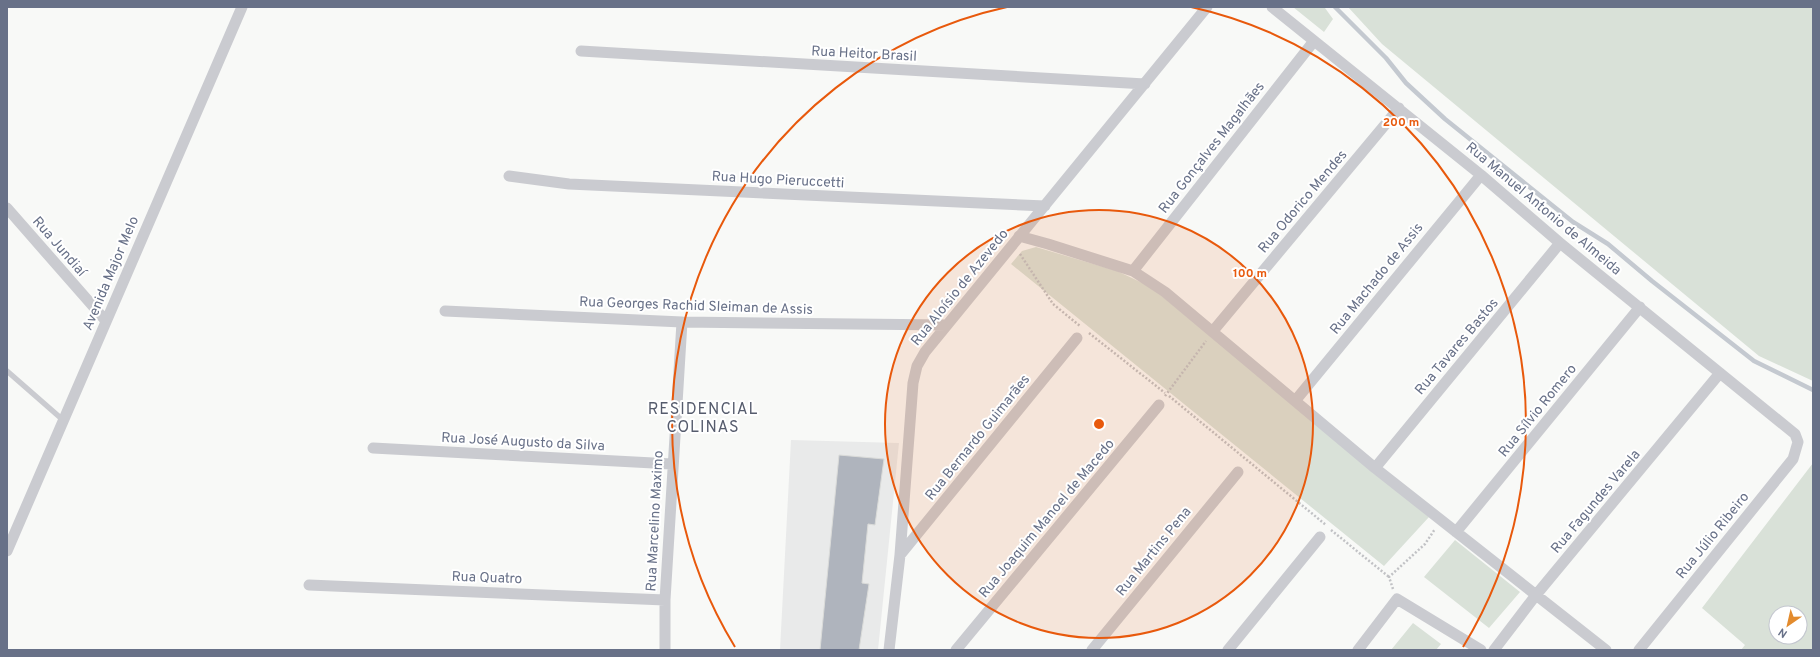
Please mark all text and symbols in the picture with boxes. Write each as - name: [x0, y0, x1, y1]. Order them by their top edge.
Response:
- street label: Rua Heitor Brasil: [811, 43, 917, 66]
- street label: Rua Gonçalves Magalhães: [1156, 79, 1269, 217]
- text: 200 m: [1383, 115, 1419, 131]
- street label: Rua Manuel Antonio de Almeida: [1462, 139, 1624, 279]
- street label: Rua Odorico Mendes: [1255, 147, 1351, 257]
- street label: Rua Hugo Pieruccetti: [711, 169, 845, 192]
- street label: Rua Jundiaí: [28, 214, 90, 281]
- street label: Avenida Major Melo: [80, 214, 143, 333]
- street label: Rua Machado de Assis: [1327, 220, 1427, 338]
- street label: Rua Aloísio de Azevedo: [908, 226, 1013, 350]
- text: 100 m: [1233, 266, 1267, 282]
- street label: Rua Georges Rachid Sleiman de Assis: [579, 294, 813, 319]
- street label: Rua Tavares Bastos: [1412, 295, 1503, 399]
- street label: Rua Sílvio Romero: [1496, 361, 1581, 461]
- street label: Rua Bernardo Guimarães: [922, 372, 1034, 504]
- district label: RESIDENCIAL COLINAS: [648, 400, 758, 438]
- centre of rings: [1092, 417, 1106, 431]
- street label: Rua José Augusto da Silva: [441, 430, 605, 455]
- street label: Rua Joaquim Manoel de Macedo: [976, 436, 1119, 602]
- street label: Rua Fagundes Varela: [1548, 447, 1644, 557]
- street label: Rua Marcelino Maximo: [643, 450, 668, 592]
- street label: Rua Júlio Ribeiro: [1673, 489, 1753, 583]
- street label: Rua Martins Pena: [1113, 504, 1195, 600]
- street label: Rua Quatro: [451, 569, 523, 588]
- north arrow: [1768, 605, 1808, 645]
- text: N: [1776, 624, 1790, 640]

